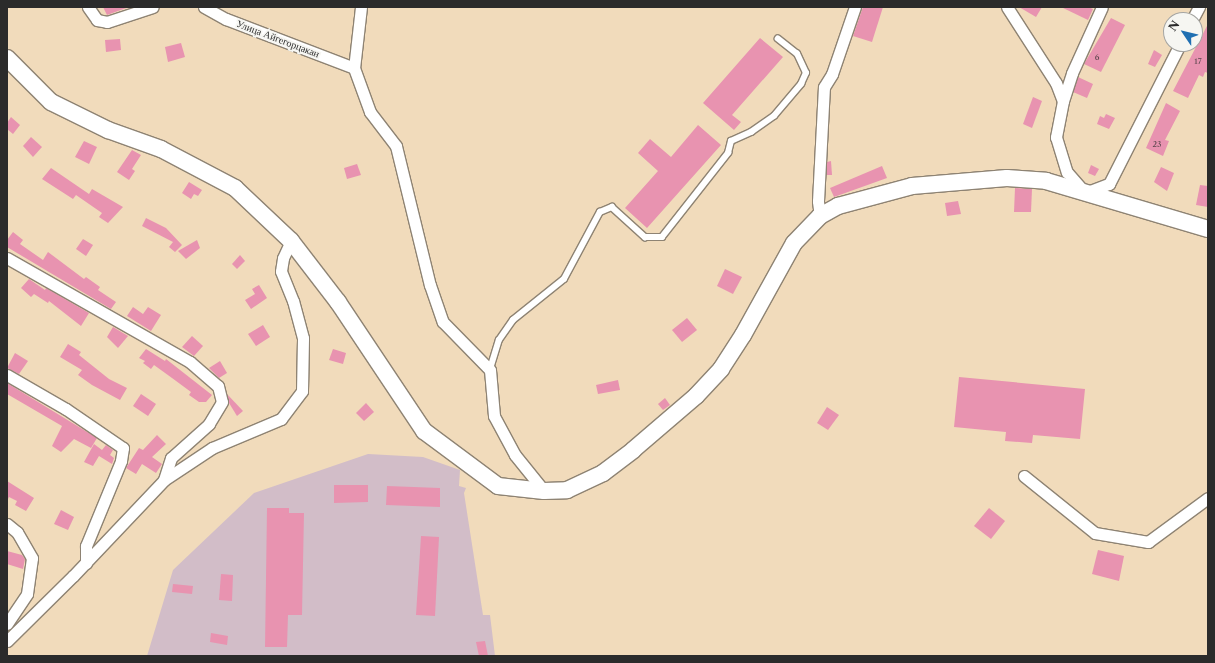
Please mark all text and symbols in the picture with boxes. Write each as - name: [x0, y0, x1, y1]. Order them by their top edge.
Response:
- north arrow: [1163, 12, 1203, 52]
- street label: Улица Айгегорцакан: [235, 18, 321, 60]
- text: N: [1166, 18, 1182, 34]
- house number: 6: [1095, 53, 1099, 63]
- house number: 17: [1194, 57, 1202, 67]
- house number: 23: [1152, 140, 1162, 150]

